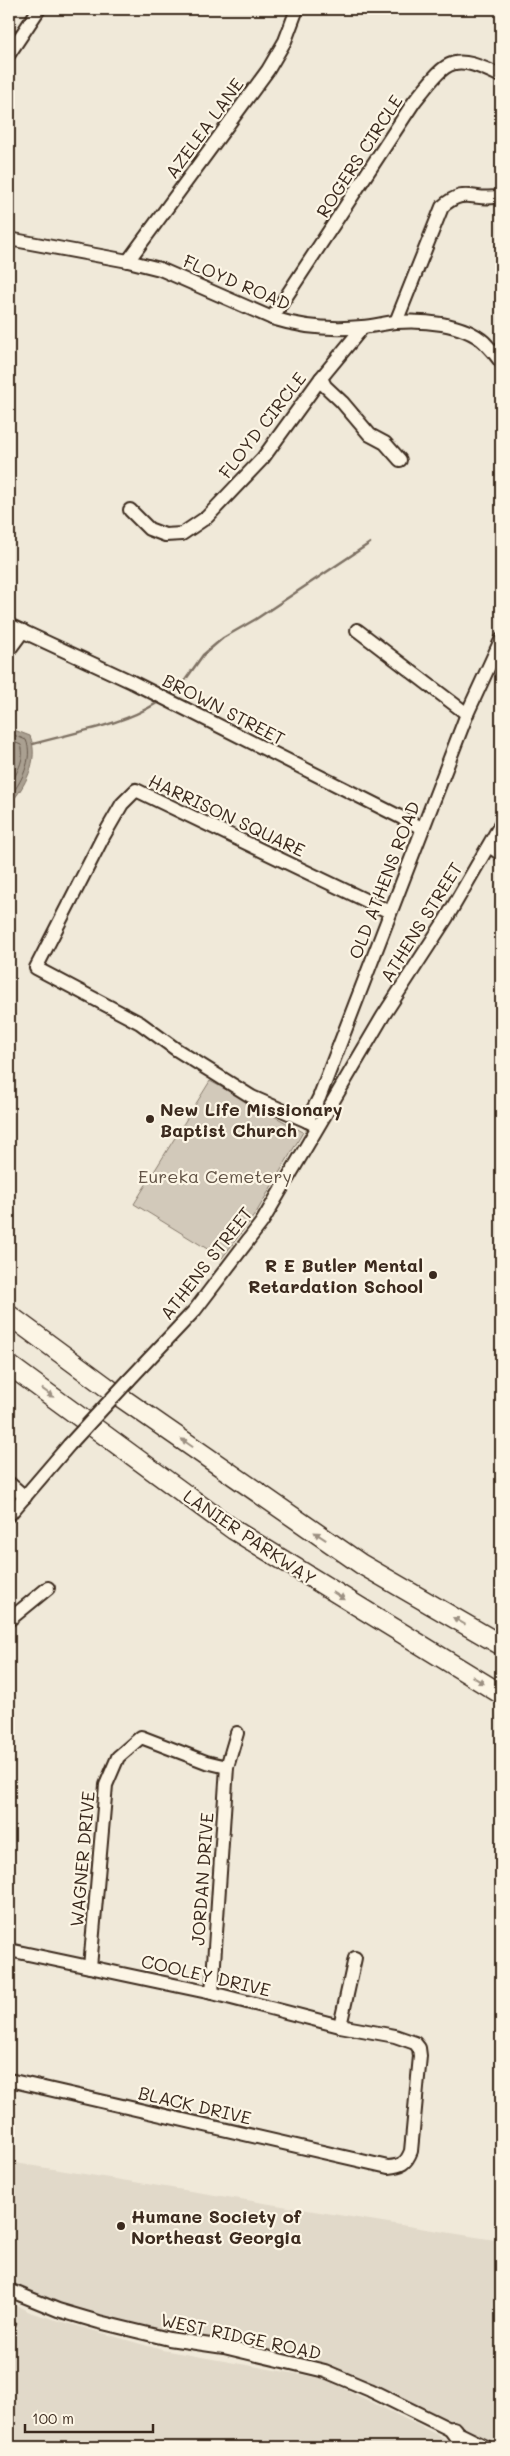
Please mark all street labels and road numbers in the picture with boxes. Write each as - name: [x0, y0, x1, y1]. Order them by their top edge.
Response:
- street label: AZELEA LANE: [159, 73, 249, 183]
- street label: ROGERS CIRCLE: [310, 90, 408, 222]
- street label: FLOYD ROAD: [180, 249, 294, 315]
- street label: FLOYD CIRCLE: [213, 367, 311, 483]
- street label: BROWN STREET: [159, 668, 289, 750]
- street label: HARRISON SQUARE: [145, 768, 309, 862]
- street label: OLD ATHENS ROAD: [343, 798, 425, 962]
- street label: ATHENS STREET: [374, 857, 468, 987]
- street label: ATHENS STREET: [154, 1202, 258, 1324]
- street label: LANIER PARKWAY: [179, 1484, 321, 1590]
- street label: WAGNER DRIVE: [64, 1790, 100, 1928]
- street label: JORDAN DRIVE: [185, 1812, 219, 1946]
- street label: COOLEY DRIVE: [139, 1948, 273, 2002]
- street label: BLACK DRIVE: [136, 2080, 254, 2130]
- street label: WEST RIDGE ROAD: [158, 2307, 324, 2365]

